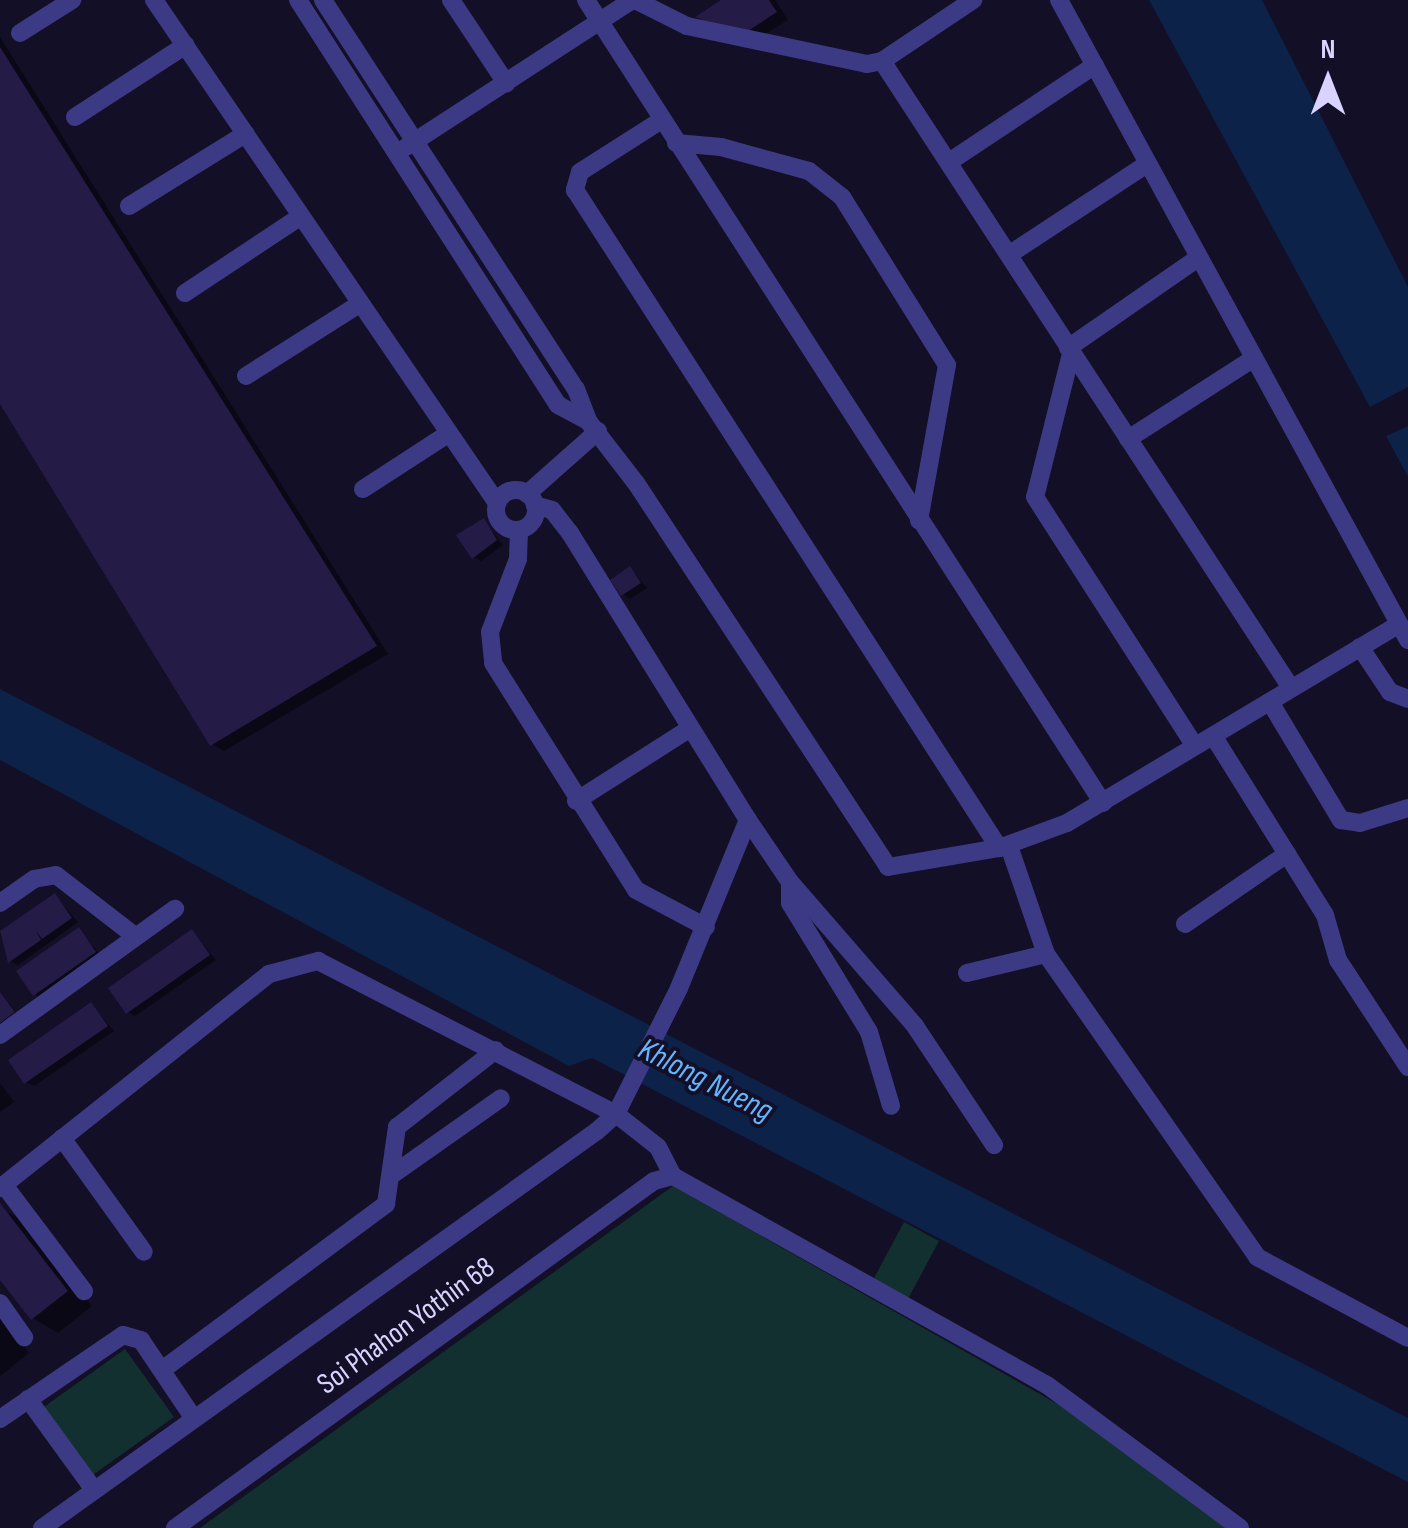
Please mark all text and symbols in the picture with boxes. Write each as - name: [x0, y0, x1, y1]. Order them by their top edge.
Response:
- north arrow: [1278, 30, 1378, 130]
- text: N: [1321, 33, 1335, 66]
- water label: Khlong Nueng: [631, 1031, 779, 1131]
- street label: Soi Phahon Yothin 68: [310, 1250, 502, 1402]

